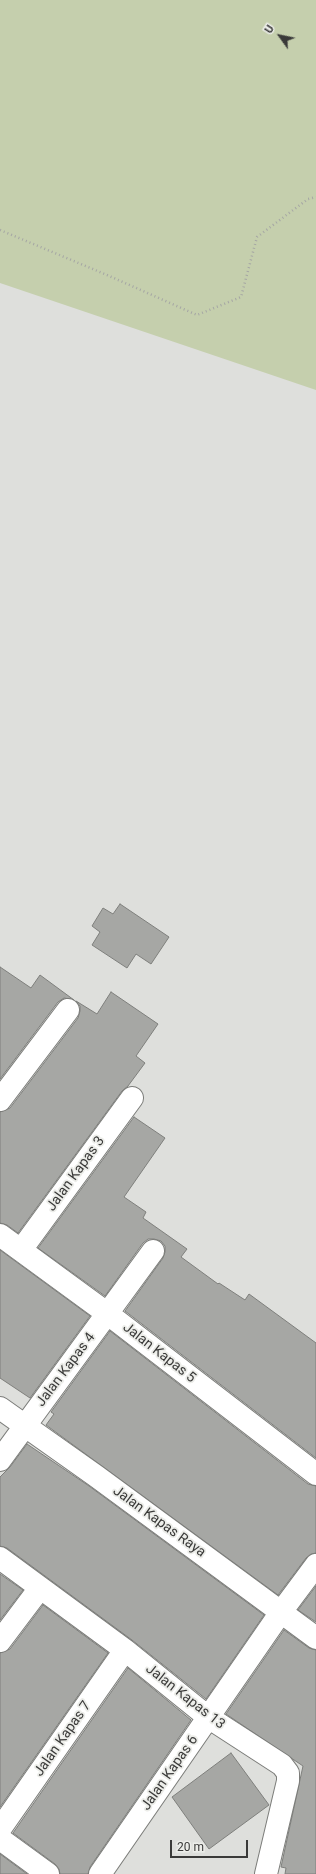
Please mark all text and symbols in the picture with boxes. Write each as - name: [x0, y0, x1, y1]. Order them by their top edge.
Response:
- north arrow: [260, 16, 300, 56]
- text: U: [262, 23, 277, 36]
- street label: Jalan Kapas 3: [43, 1133, 109, 1215]
- street label: Jalan Kapas 5: [119, 1319, 199, 1387]
- street label: Jalan Kapas 4: [33, 1330, 99, 1410]
- street label: Jalan Kapas Raya: [109, 1483, 209, 1561]
- street label: Jalan Kapas 13: [142, 1661, 228, 1733]
- street label: Jalan Kapas 7: [31, 1698, 95, 1780]
- street label: Jalan Kapas 6: [138, 1732, 202, 1814]
- scale bar: [172, 1832, 250, 1858]
- text: 20 m: [177, 1840, 204, 1854]

